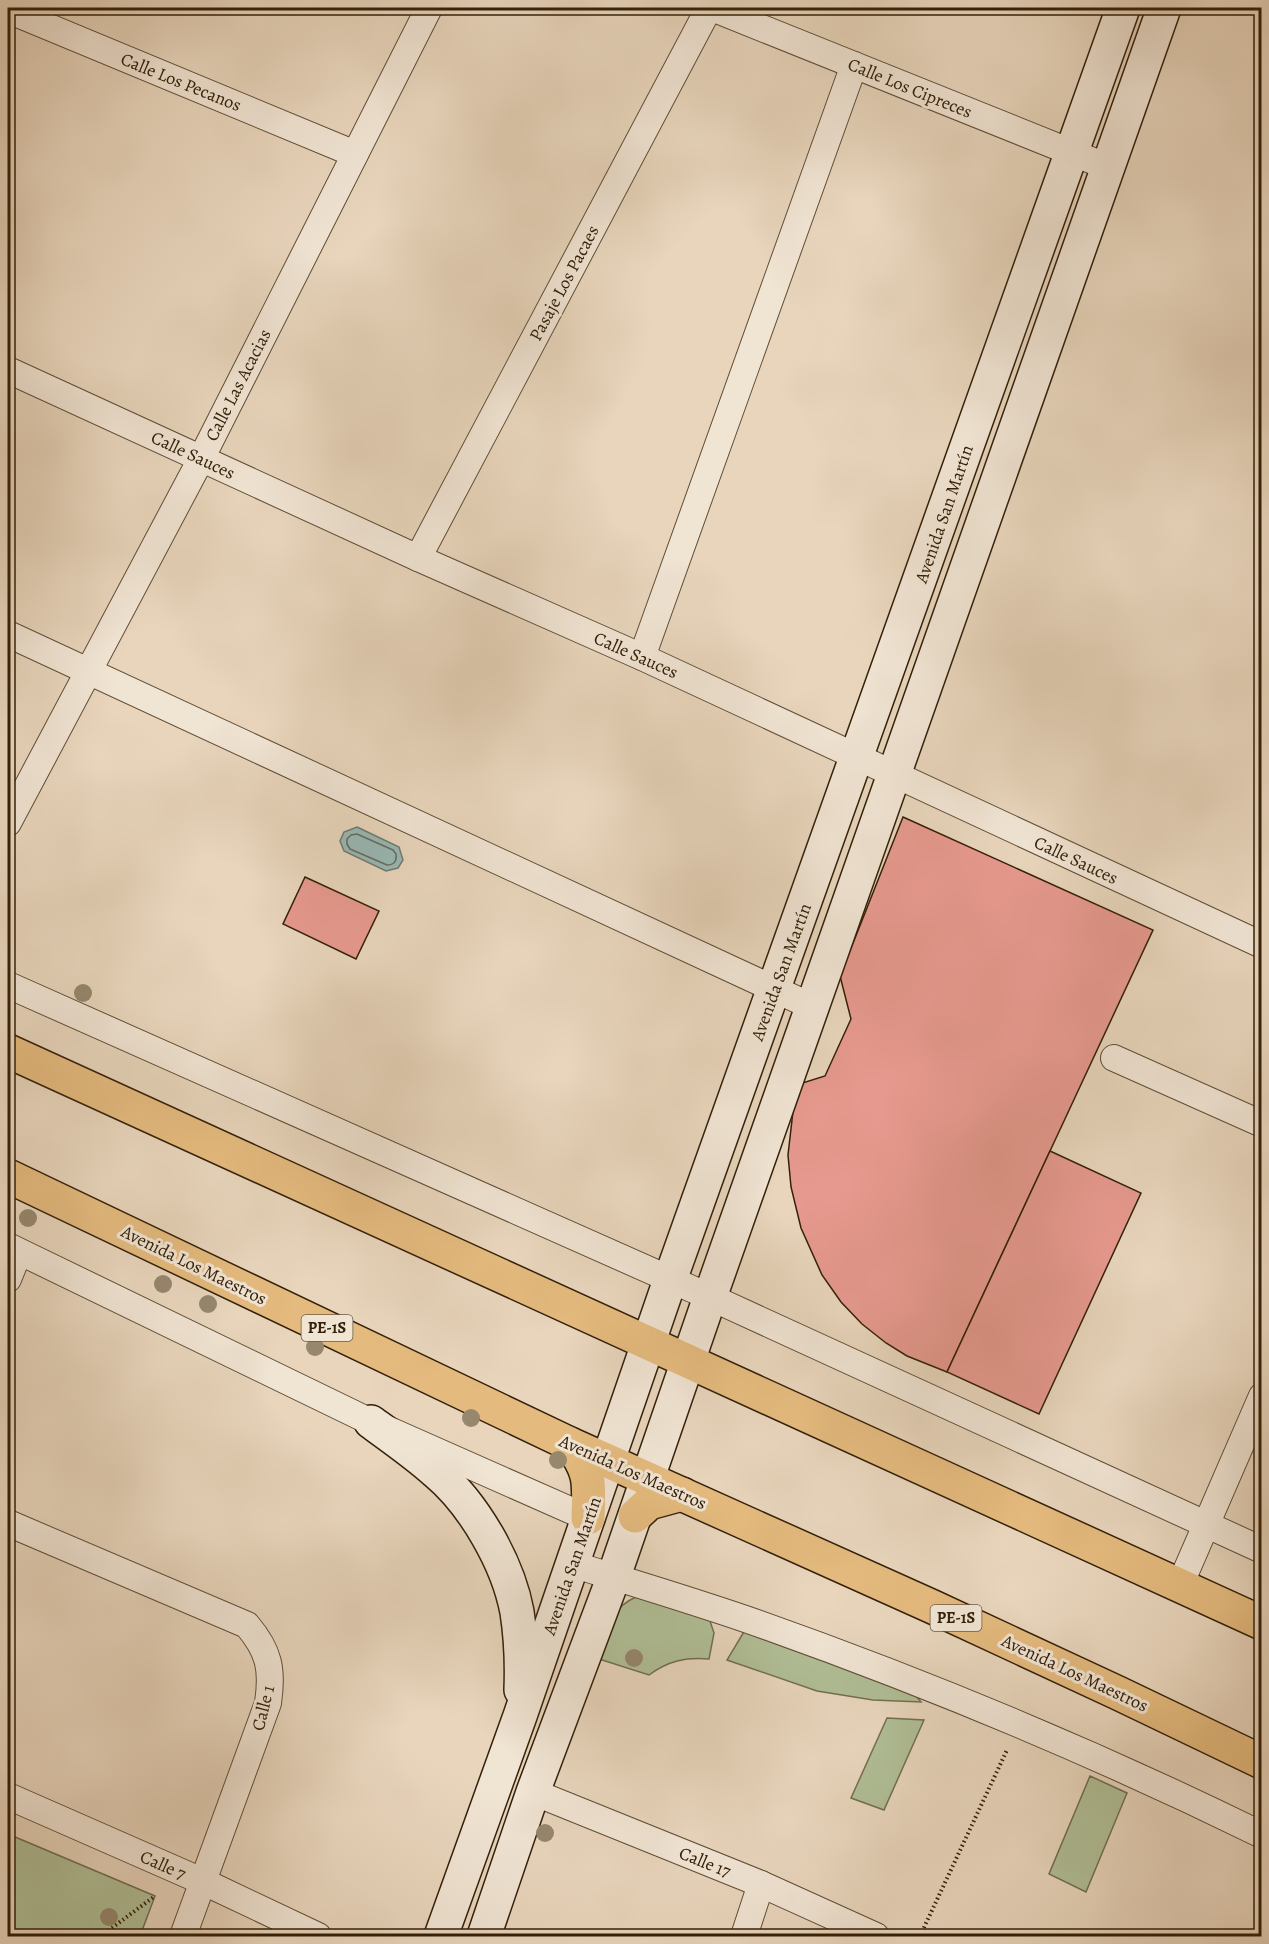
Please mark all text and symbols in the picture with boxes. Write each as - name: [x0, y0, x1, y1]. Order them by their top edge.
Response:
- street label: Calle Los Pecanos: [117, 47, 245, 117]
- street label: Calle Los Cipreces: [844, 52, 976, 124]
- street label: Pasaje Los Pacaes: [523, 221, 605, 345]
- street label: Calle Las Acacias: [199, 325, 277, 445]
- street label: Calle Sauces: [147, 425, 239, 485]
- street label: Avenida San Martín: [909, 442, 979, 587]
- street label: Calle Sauces: [590, 626, 682, 684]
- street label: Calle Sauces: [1030, 830, 1122, 890]
- street label: Avenida San Martín: [745, 900, 817, 1045]
- street label: Avenida Los Maestros: [116, 1219, 271, 1311]
- road number: PE-1S: [302, 1315, 352, 1341]
- street label: Avenida Los Maestros: [555, 1428, 711, 1515]
- street label: Avenida San Martín: [537, 1494, 607, 1639]
- road number: PE-1S: [930, 1605, 982, 1631]
- street label: Avenida Los Maestros: [997, 1628, 1152, 1717]
- street label: Calle 1: [246, 1683, 280, 1733]
- street label: Calle 17: [676, 1841, 735, 1883]
- street label: Calle 7: [136, 1844, 190, 1886]

